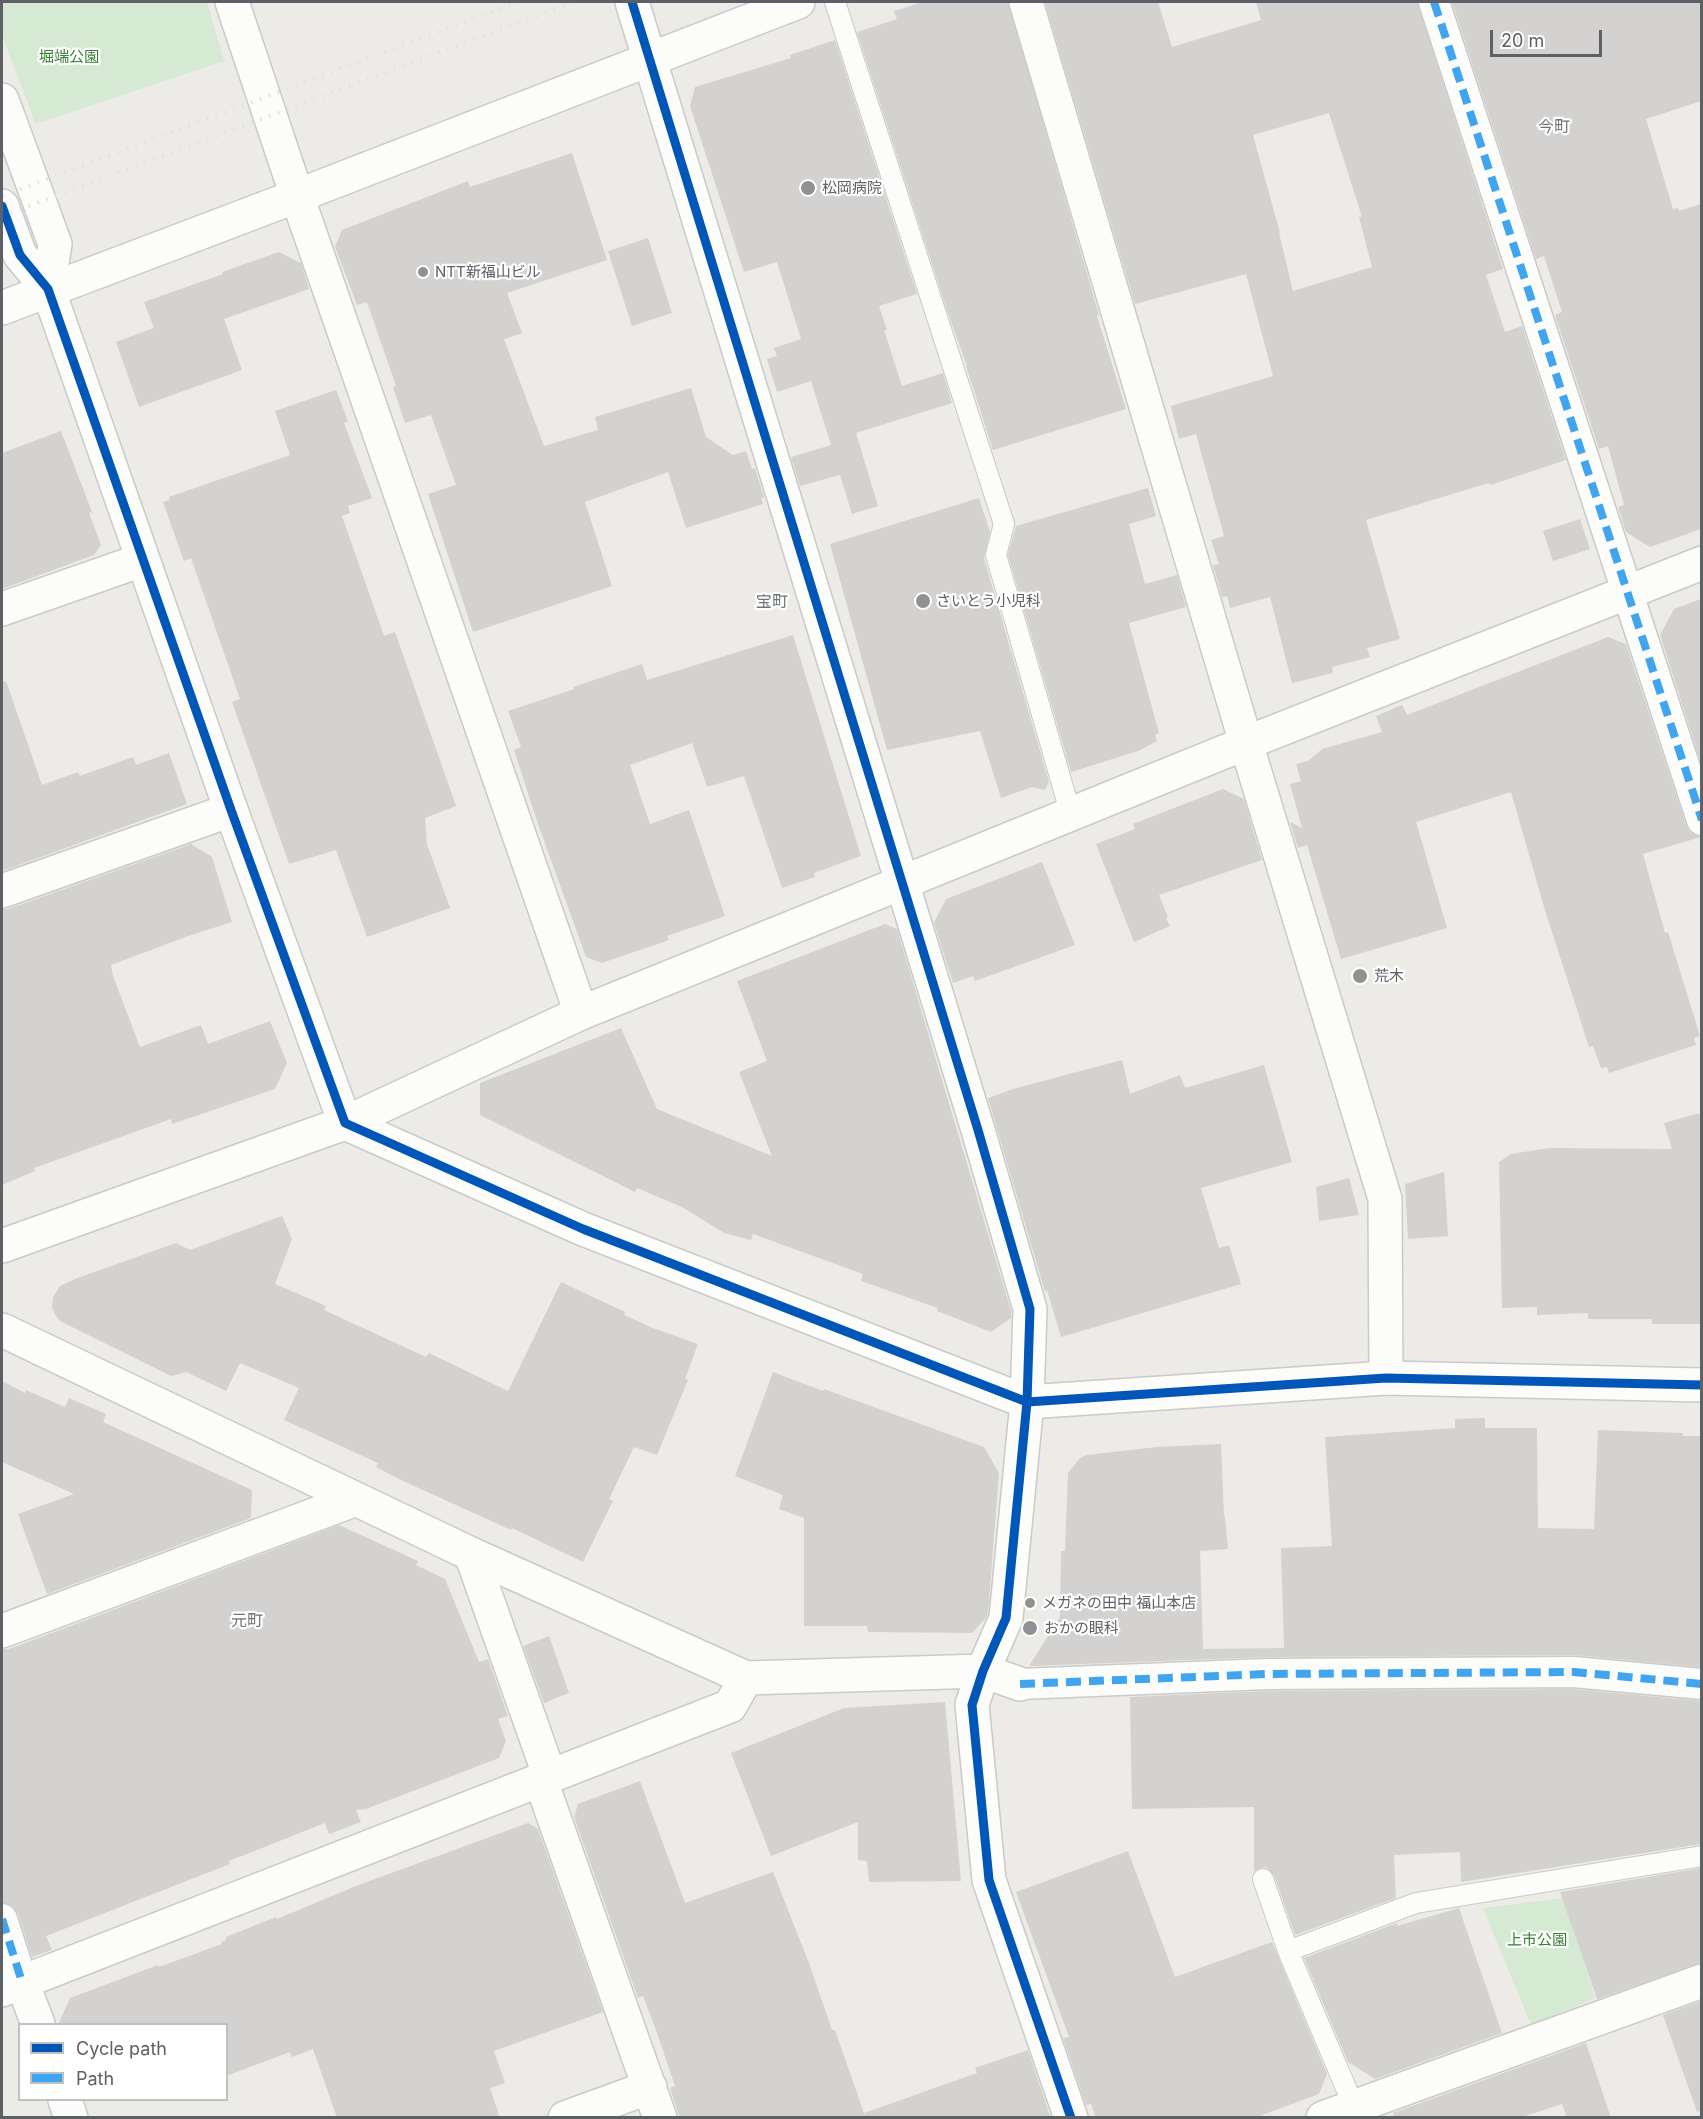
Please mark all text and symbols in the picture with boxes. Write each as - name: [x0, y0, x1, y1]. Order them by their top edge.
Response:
- scale bar: [1493, 18, 1606, 56]
- text: 20 m: [1501, 30, 1544, 51]
- park label: 堀端公園: [39, 48, 99, 66]
- district label: 今町: [1538, 117, 1570, 137]
- marker: 松岡病院: [799, 179, 817, 197]
- place label: 松岡病院: [822, 179, 882, 197]
- place label: NTT新福山ビル: [435, 263, 541, 281]
- marker: NTT新福山ビル: [416, 265, 430, 279]
- district label: 宝町: [756, 592, 788, 612]
- marker: さいとう小児科: [914, 592, 932, 610]
- place label: さいとう小児科: [936, 592, 1041, 610]
- marker: 荒木: [1351, 967, 1369, 985]
- place label: 荒木: [1374, 967, 1404, 985]
- place label: メガネの田中 福山本店: [1042, 1594, 1196, 1612]
- marker: メガネの田中 福山本店: [1023, 1596, 1037, 1610]
- district label: 元町: [231, 1611, 263, 1631]
- marker: おかの眼科: [1021, 1619, 1039, 1637]
- place label: おかの眼科: [1044, 1619, 1119, 1637]
- park label: 上市公園: [1507, 1931, 1567, 1949]
- legend: [18, 2023, 228, 2101]
- text: Cycle path: [76, 2038, 167, 2059]
- text: Path: [76, 2068, 114, 2089]

